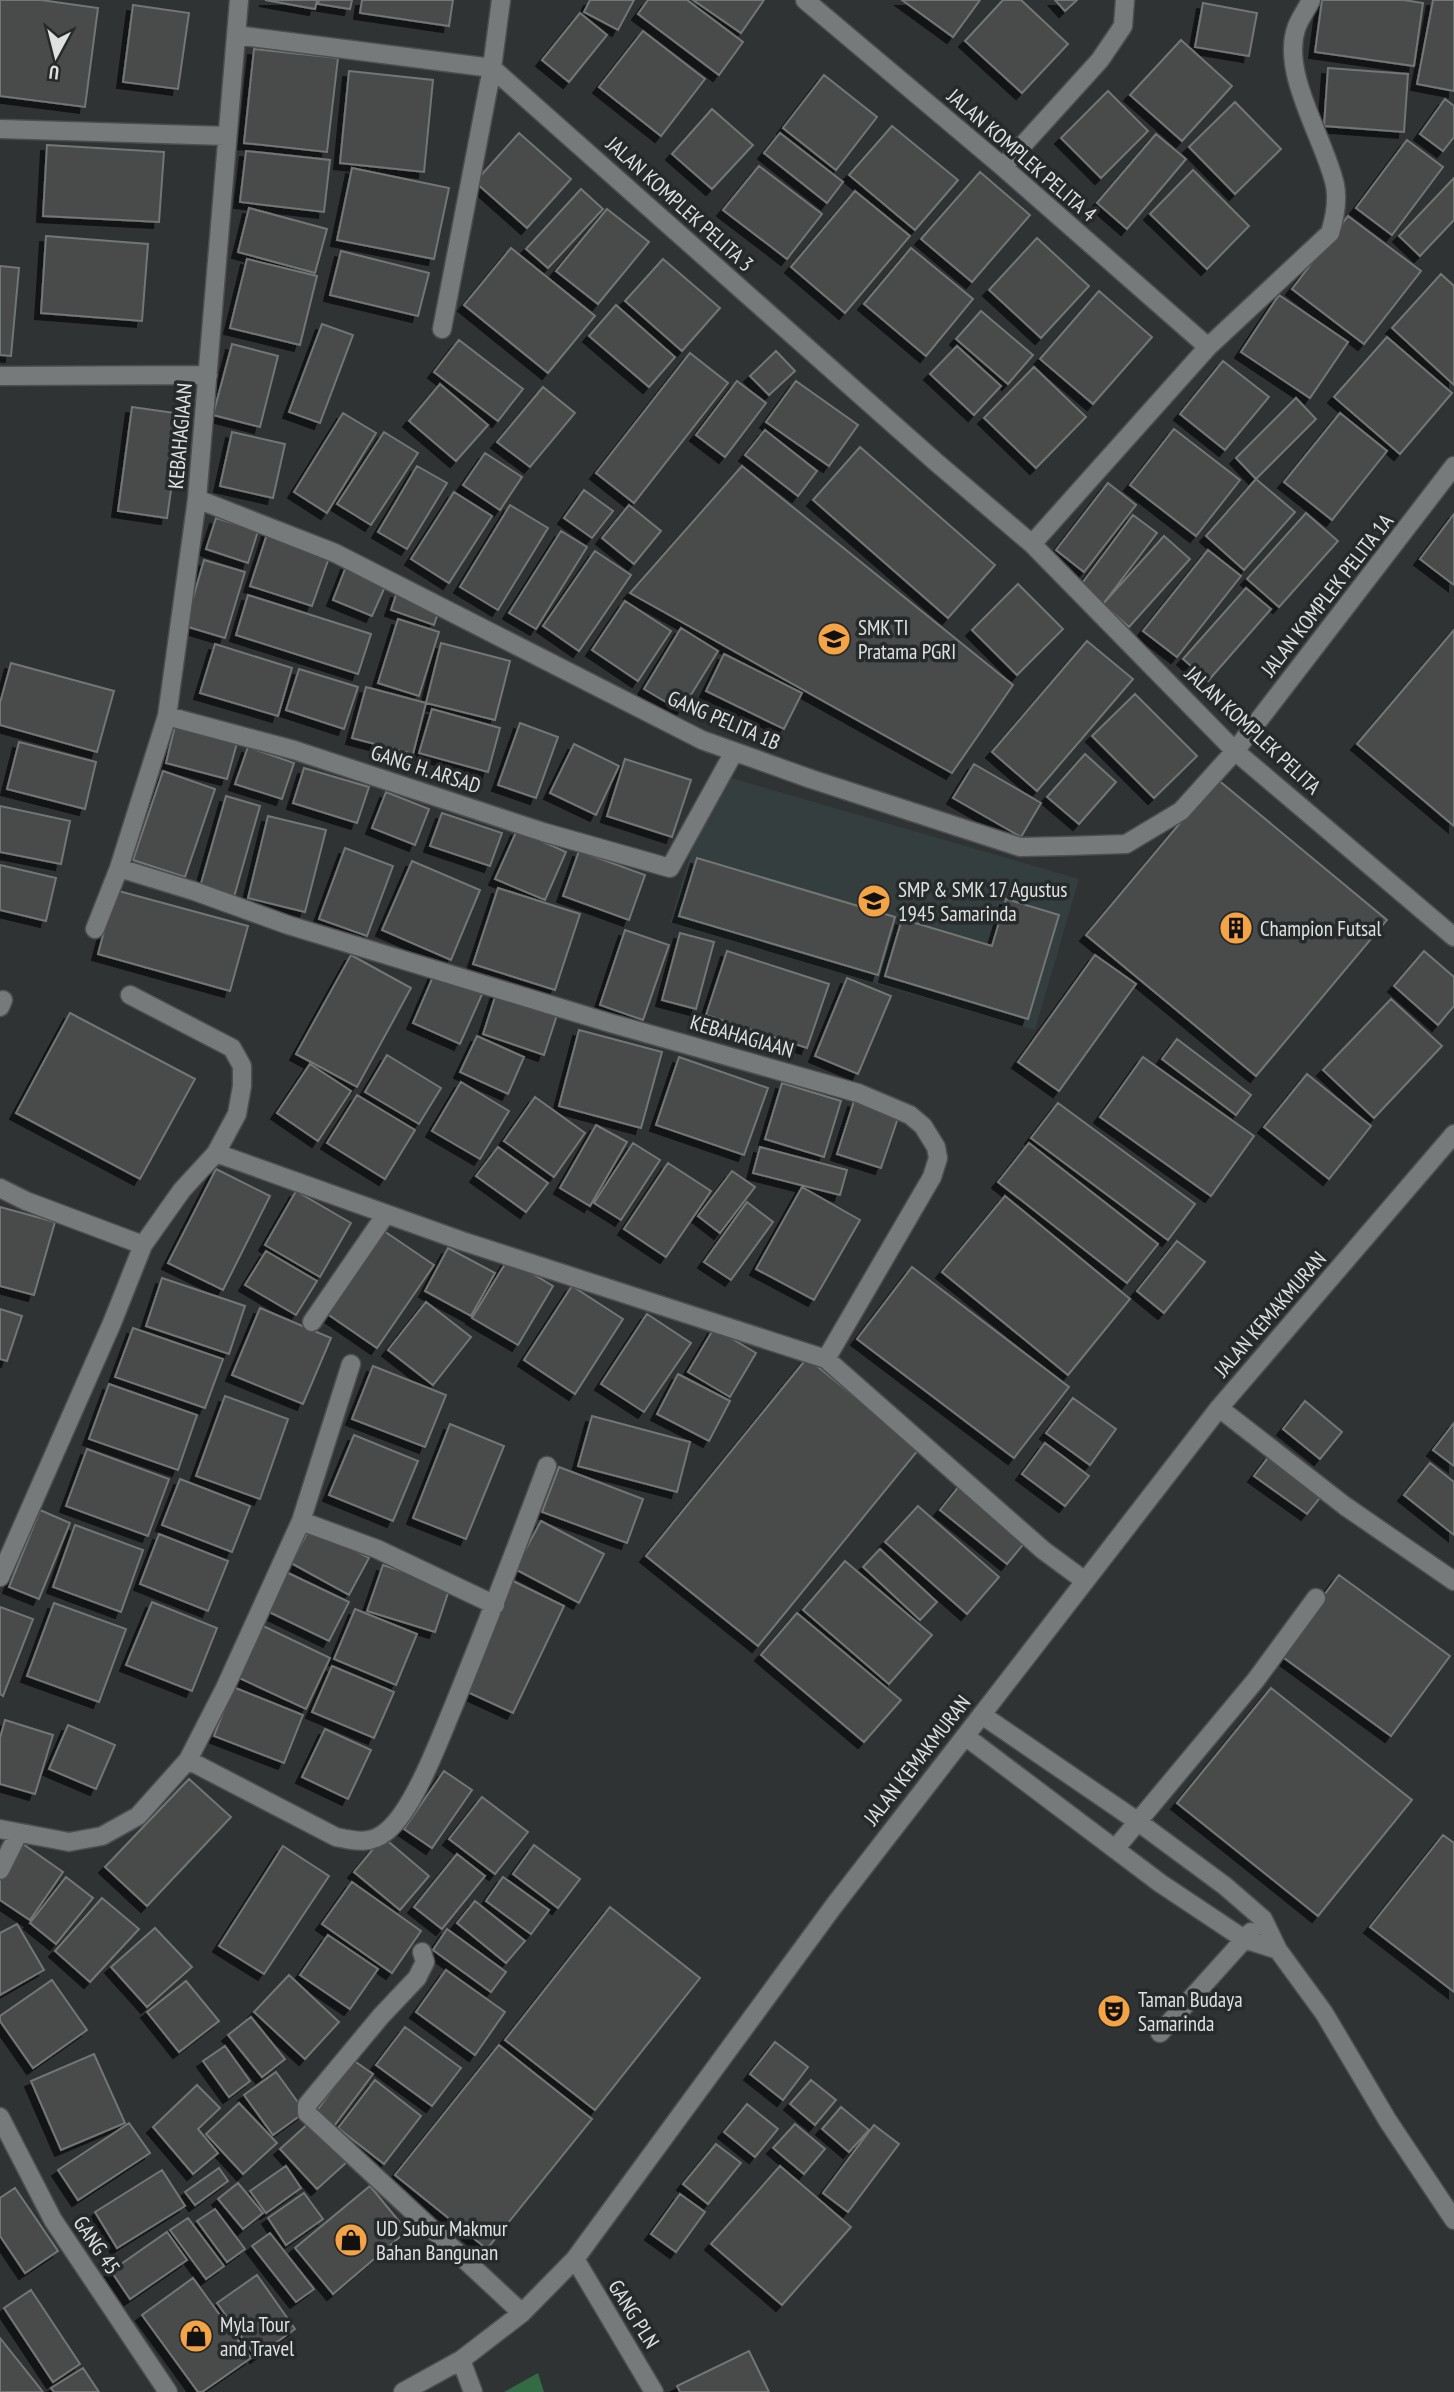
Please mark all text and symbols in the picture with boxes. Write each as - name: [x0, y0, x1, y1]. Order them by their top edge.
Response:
- north arrow: [21, 21, 91, 91]
- text: U: [48, 60, 60, 85]
- street label: JALAN KOMPLEK PELITA 4: [941, 82, 1103, 228]
- street label: JALAN KOMPLEK PELITA 3: [600, 130, 759, 277]
- street label: KEBAHAGIAAN: [162, 382, 198, 490]
- street label: JALAN KOMPLEK PELITA 1A: [1254, 508, 1399, 683]
- place label: SMK TI Pratama PGRI: [858, 614, 956, 665]
- school or university icon: SMK TI Pratama PGRI: [815, 620, 853, 658]
- street label: JALAN KOMPLEK PELITA: [1179, 659, 1327, 800]
- street label: GANG PELITA 1B: [664, 684, 784, 756]
- street label: GANG H. ARSAD: [368, 739, 484, 799]
- place label: SMP & SMK 17 Agustus 1945 Samarinda: [898, 876, 1067, 927]
- school or university icon: SMP & SMK 17 Agustus 1945 Samarinda: [855, 882, 893, 920]
- building icon: Champion Futsal: [1217, 909, 1255, 947]
- place label: Champion Futsal: [1260, 915, 1381, 942]
- street label: KEBAHAGIAAN: [687, 1008, 797, 1064]
- street label: JALAN KEMAKMURAN: [1207, 1246, 1332, 1383]
- street label: JALAN KEMAKMURAN: [857, 1690, 976, 1831]
- place label: Taman Budaya Samarinda: [1138, 1986, 1243, 2037]
- theatre icon: Taman Budaya Samarinda: [1095, 1992, 1133, 2030]
- street label: GANG 45: [68, 2210, 126, 2280]
- place label: UD Subur Makmur Bahan Bangunan: [376, 2215, 508, 2266]
- shop icon: UD Subur Makmur Bahan Bangunan: [332, 2221, 370, 2259]
- street label: GANG PLN: [602, 2275, 666, 2353]
- place label: Myla Tour and Travel: [220, 2311, 294, 2362]
- shop icon: Myla Tour and Travel: [177, 2317, 215, 2355]

